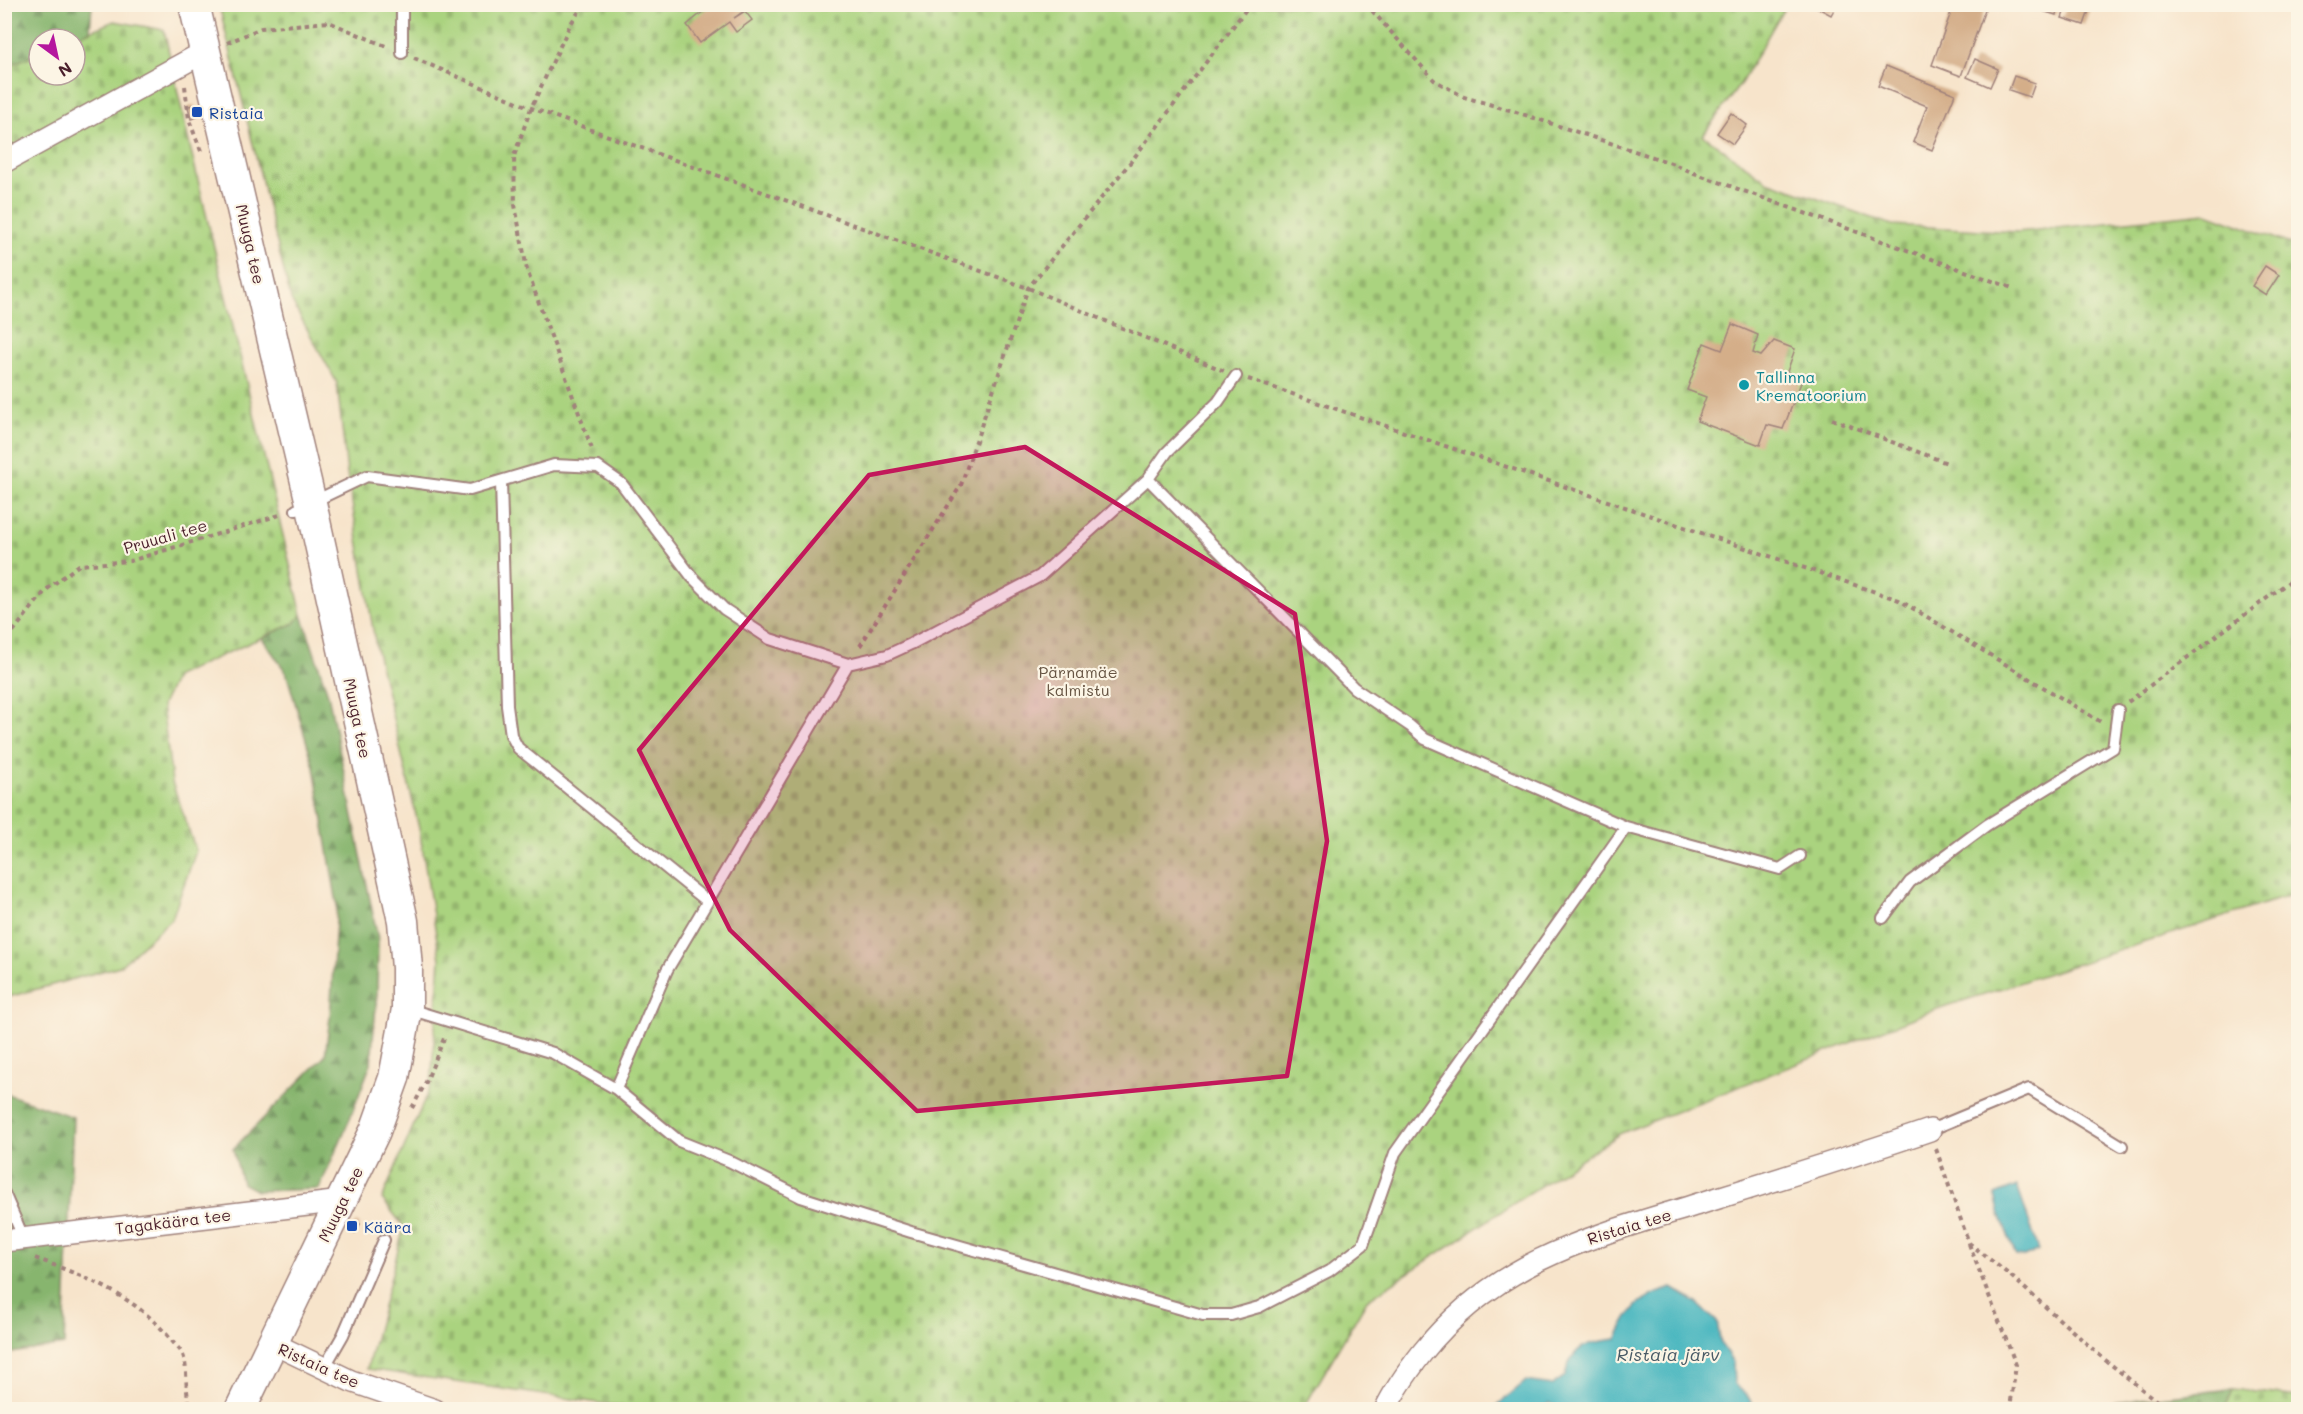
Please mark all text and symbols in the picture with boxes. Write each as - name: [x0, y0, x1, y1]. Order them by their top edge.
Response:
- north arrow: [27, 27, 87, 87]
- text: N: [55, 58, 76, 82]
- place label: Ristaia: [209, 102, 264, 123]
- marker: Ristaia: [190, 105, 204, 119]
- street label: Muuga tee: [232, 202, 270, 286]
- place label: Tallinna Krematoorium: [1756, 366, 1867, 405]
- marker: Tallinna Krematoorium: [1737, 378, 1751, 392]
- street label: Pruuali tee: [121, 514, 209, 558]
- park label: Pärnamäe kalmistu: [1038, 661, 1118, 700]
- street label: Muuga tee: [339, 676, 377, 760]
- street label: Muuga tee: [313, 1163, 367, 1245]
- street label: Tagakäära tee: [114, 1203, 232, 1239]
- street label: Ristaia tee: [1584, 1203, 1674, 1249]
- place label: Käära: [364, 1216, 412, 1237]
- marker: Käära: [345, 1219, 359, 1233]
- street label: Ristaia tee: [275, 1338, 363, 1392]
- water label: Ristaia järv: [1616, 1342, 1720, 1366]

